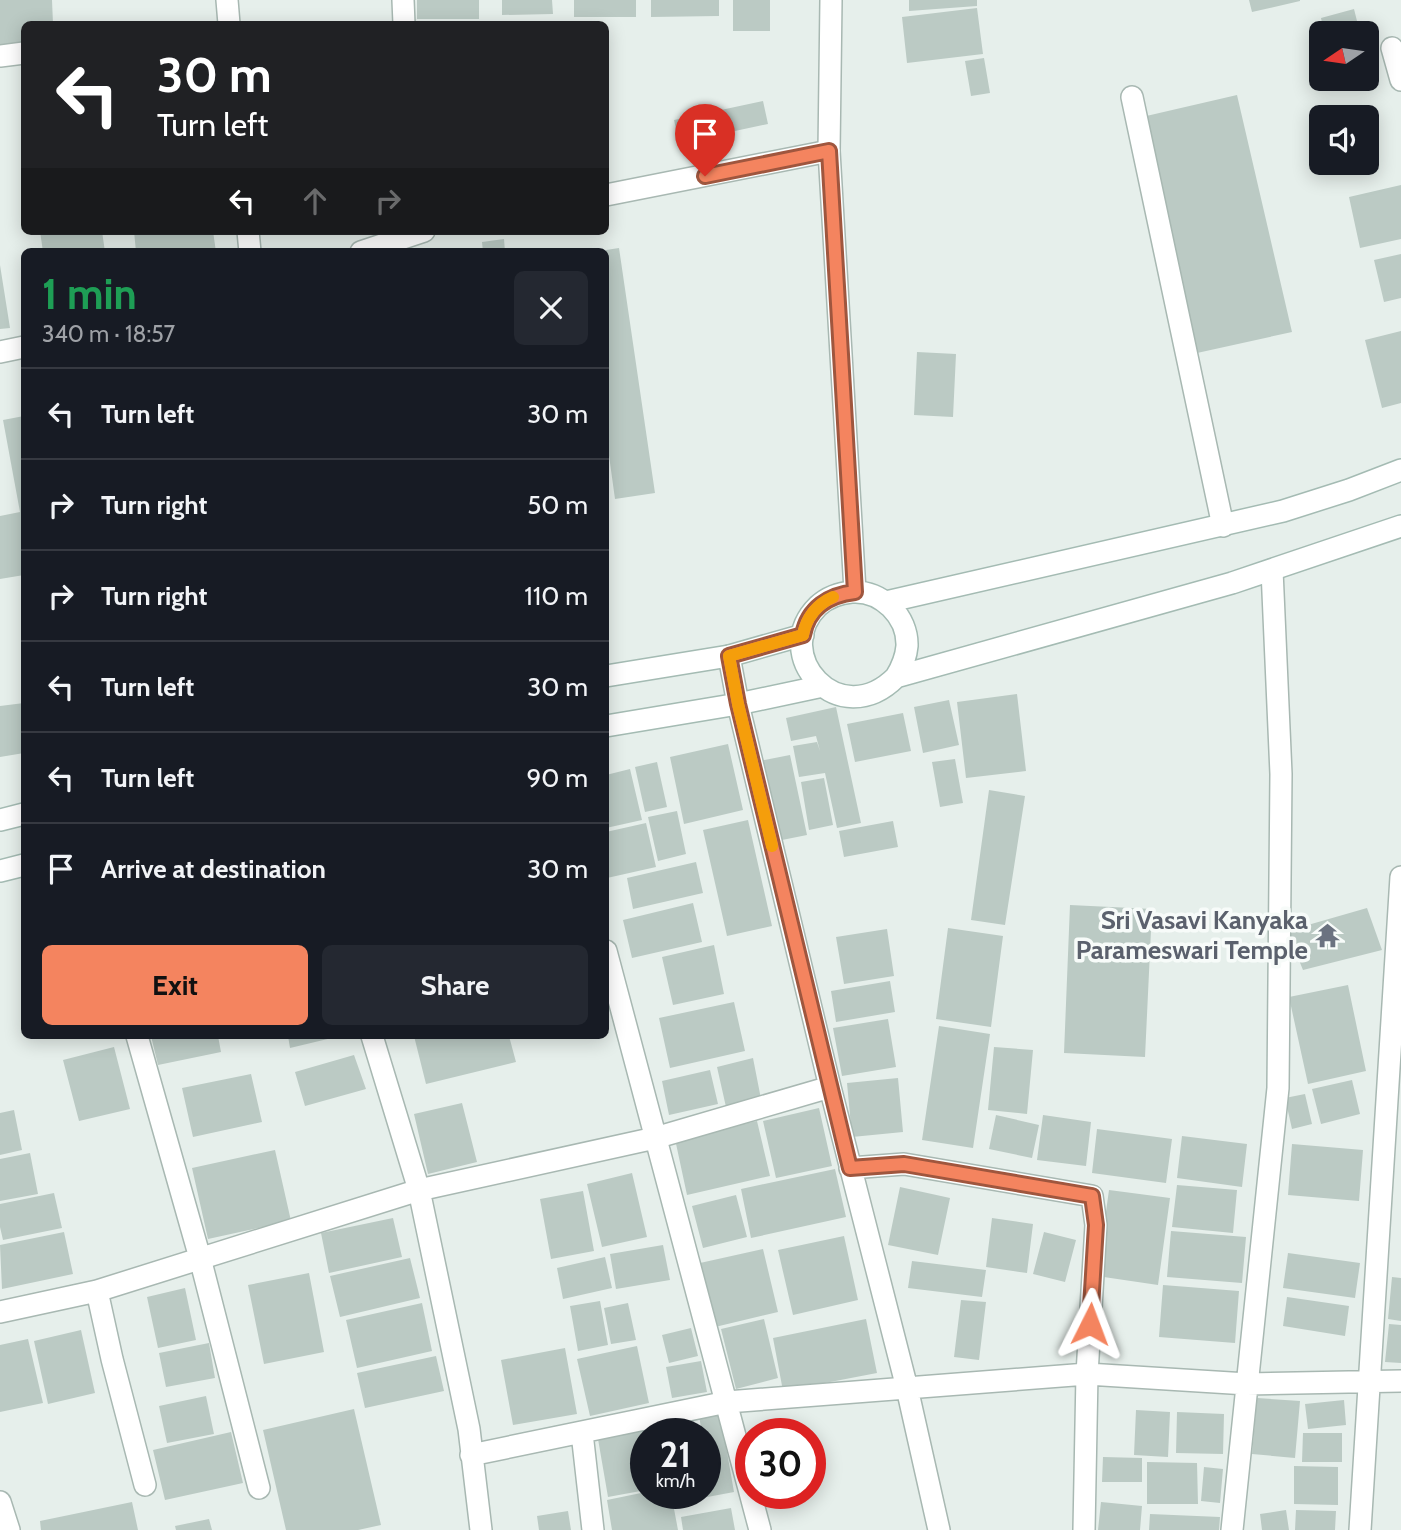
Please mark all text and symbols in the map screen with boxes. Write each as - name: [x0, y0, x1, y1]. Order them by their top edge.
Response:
- north arrow: [1309, 21, 1379, 91]
- map controls: [1309, 21, 1379, 175]
- text: 30 m: [157, 45, 272, 104]
- icon: left: [42, 49, 133, 140]
- pin: [675, 104, 735, 176]
- text: Turn left: [157, 105, 268, 144]
- button: sound: [1309, 105, 1379, 175]
- icon: arrive: [686, 115, 724, 153]
- icon: left: [223, 182, 261, 220]
- icon: ahead: [296, 182, 334, 220]
- icon: right: [369, 182, 407, 220]
- text: 1 min: [42, 268, 137, 320]
- button: close: [514, 271, 588, 345]
- text: 340 m · 18:57: [42, 320, 175, 348]
- icon: left: [42, 395, 80, 433]
- text: Turn left: [101, 398, 194, 430]
- text: 30 m: [527, 398, 588, 430]
- icon: right: [42, 486, 80, 524]
- text: Turn right: [101, 489, 207, 521]
- text: 50 m: [527, 489, 588, 521]
- icon: right: [42, 577, 80, 615]
- text: Turn right: [101, 580, 207, 612]
- text: 110 m: [524, 580, 588, 612]
- icon: left: [42, 668, 80, 706]
- text: Turn left: [101, 671, 194, 703]
- text: 30 m: [527, 671, 588, 703]
- icon: left: [42, 759, 80, 797]
- text: Turn left: [101, 762, 194, 794]
- text: 90 m: [526, 762, 588, 794]
- icon: arrive: [42, 850, 80, 888]
- text: Arrive at destination: [101, 853, 326, 885]
- text: 30 m: [527, 853, 588, 885]
- place label: Sri Vasavi Kanyaka Parameswari Temple: [1076, 904, 1308, 966]
- temple icon: Sri Vasavi Kanyaka Parameswari Temple: [1314, 921, 1342, 949]
- button: Exit: [42, 945, 308, 1025]
- button: Share: [322, 945, 588, 1025]
- position arrow: [1053, 1287, 1127, 1361]
- speed limit sign: 30: [735, 1418, 826, 1509]
- text: 21: [660, 1433, 691, 1476]
- text: km/h: [656, 1470, 695, 1492]

